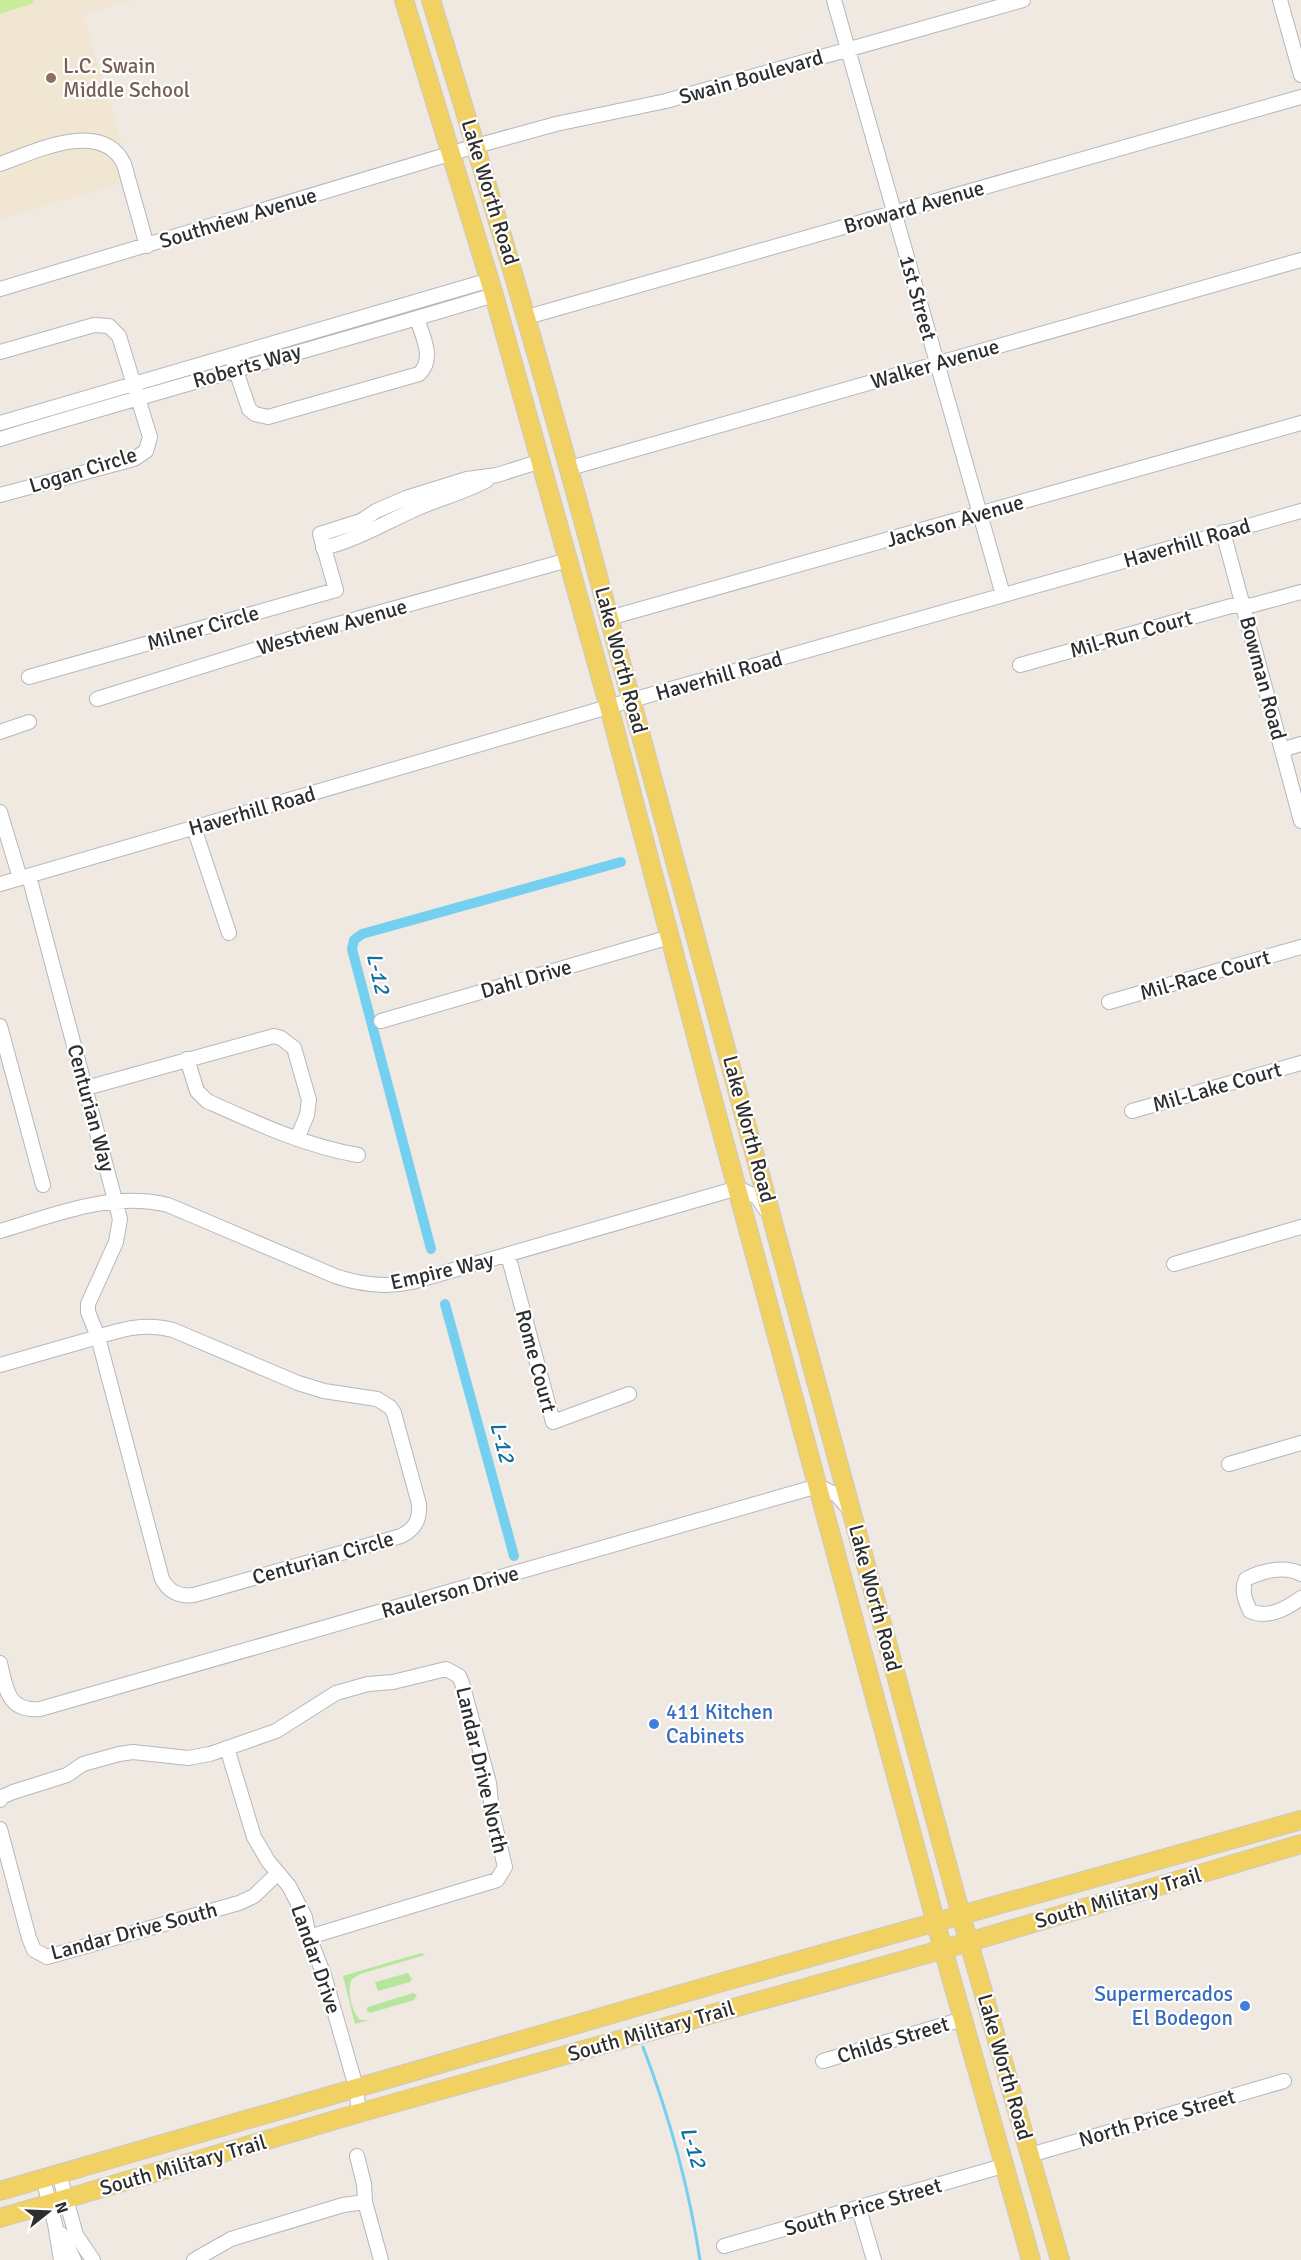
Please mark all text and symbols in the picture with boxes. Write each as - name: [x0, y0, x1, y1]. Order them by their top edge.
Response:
- street label: Swain Boulevard: [676, 44, 826, 110]
- place label: L.C. Swain Middle School: [63, 53, 190, 103]
- marker: L.C. Swain Middle School: [44, 71, 58, 85]
- street label: Lake Worth Road: [455, 116, 525, 268]
- street label: Broward Avenue: [841, 175, 987, 239]
- street label: Southview Avenue: [156, 182, 320, 254]
- street label: 1st Street: [893, 252, 943, 344]
- street label: Walker Avenue: [868, 333, 1002, 395]
- street label: Roberts Way: [190, 338, 304, 394]
- street label: Logan Circle: [26, 441, 140, 499]
- street label: Jackson Avenue: [883, 489, 1027, 553]
- street label: Haverhill Road: [1121, 512, 1253, 574]
- street label: Lake Worth Road: [589, 584, 653, 736]
- street label: Westview Avenue: [254, 593, 410, 661]
- street label: Milner Circle: [144, 600, 262, 656]
- street label: Mil-Run Court: [1067, 604, 1195, 664]
- street label: Bowman Road: [1234, 613, 1292, 743]
- street label: Haverhill Road: [653, 645, 785, 707]
- street label: Haverhill Road: [186, 780, 318, 842]
- street label: Mil-Race Court: [1137, 944, 1273, 1006]
- water label: L-12: [361, 950, 397, 998]
- street label: Dahl Drive: [478, 954, 574, 1004]
- street label: Centurian Way: [61, 1041, 121, 1175]
- street label: Lake Worth Road: [717, 1053, 781, 1205]
- street label: Mil-Lake Court: [1149, 1056, 1285, 1118]
- street label: Empire Way: [388, 1246, 496, 1295]
- street label: Rome Court: [510, 1307, 562, 1415]
- water label: L-12: [484, 1419, 521, 1468]
- street label: Lake Worth Road: [843, 1522, 907, 1674]
- street label: Centurian Circle: [249, 1525, 397, 1591]
- street label: Raulerson Drive: [378, 1560, 522, 1624]
- street label: Landar Drive North: [450, 1684, 514, 1856]
- place label: 411 Kitchen Cabinets: [666, 1699, 773, 1749]
- marker: 411 Kitchen Cabinets: [647, 1717, 661, 1731]
- street label: South Military Trail: [1032, 1862, 1204, 1934]
- street label: Landar Drive South: [48, 1896, 220, 1966]
- street label: Landar Drive: [285, 1901, 347, 2017]
- place label: Supermercados El Bodegon: [1094, 1981, 1233, 2031]
- street label: Lake Worth Road: [972, 1991, 1038, 2143]
- street label: South Military Trail: [565, 1995, 737, 2067]
- marker: Supermercados El Bodegon: [1238, 1999, 1252, 2013]
- street label: Childs Street: [834, 2011, 952, 2069]
- street label: North Price Street: [1076, 2083, 1238, 2153]
- water label: L-12: [675, 2123, 713, 2173]
- street label: South Military Trail: [97, 2129, 269, 2201]
- street label: South Price Street: [781, 2172, 945, 2242]
- north arrow: [18, 2182, 78, 2242]
- text: N: [50, 2199, 73, 2216]

